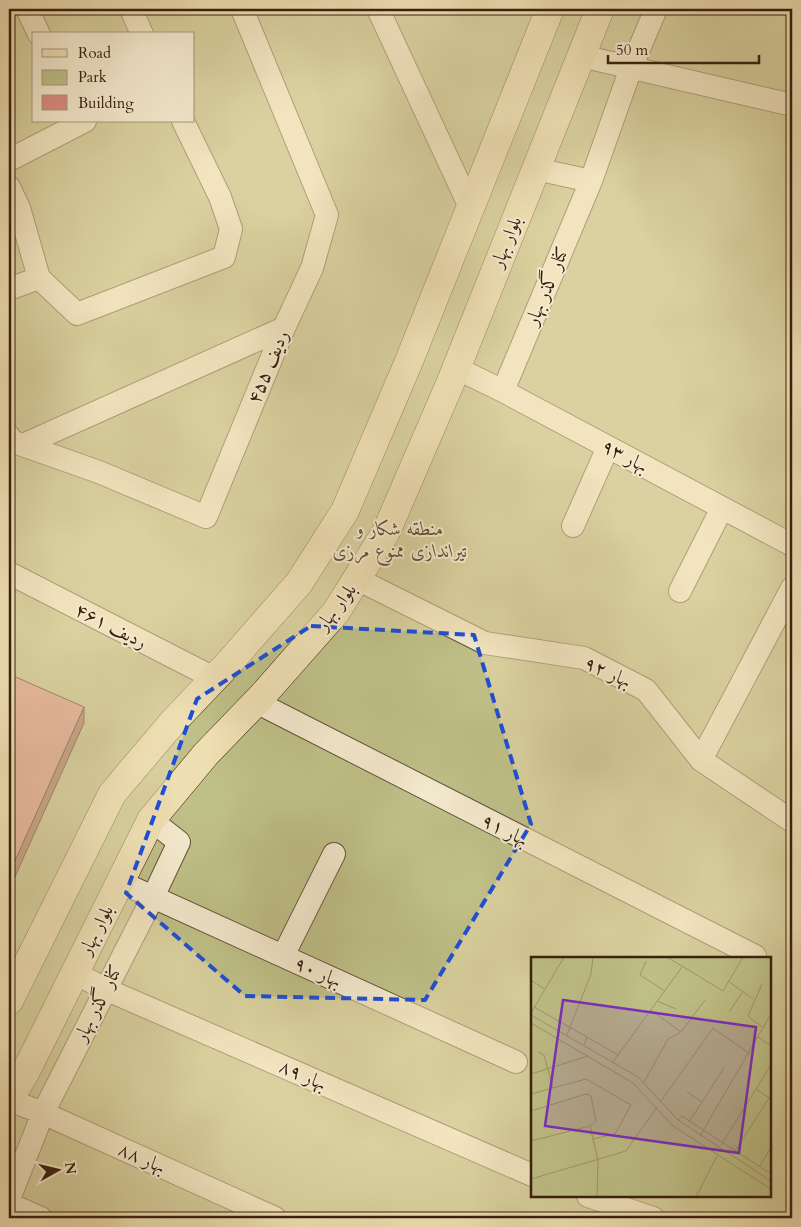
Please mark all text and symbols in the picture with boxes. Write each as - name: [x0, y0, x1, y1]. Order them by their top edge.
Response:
- legend: [32, 32, 195, 122]
- scale bar: [608, 32, 760, 64]
- text: 50 m: [616, 40, 648, 60]
- text: Road: [78, 43, 111, 63]
- text: Park: [78, 67, 107, 87]
- text: Building: [78, 93, 134, 113]
- street label: بلوار بهار: [483, 212, 528, 273]
- street label: کنار گذر بهار: [517, 242, 575, 331]
- street label: ردیف ۴۵۵: [241, 326, 295, 408]
- street label: بهار ۹۳: [597, 433, 653, 479]
- park label: منطقه شکار و تیراندازی ممنوع مرزی: [332, 516, 468, 566]
- street label: بلوار بهار: [308, 578, 362, 638]
- street label: ردیف ۴۶۱: [71, 597, 151, 655]
- street label: بهار ۹۲: [580, 650, 636, 694]
- street label: بهار ۹۱: [477, 807, 533, 853]
- street label: بلوار بهار: [71, 900, 120, 961]
- street label: بهار ۹۰: [290, 950, 346, 994]
- inset map: [531, 957, 771, 1197]
- street label: کنار گذر بهار: [66, 960, 128, 1048]
- street label: بهار ۸۹: [275, 1053, 331, 1097]
- street label: بهار ۸۸: [114, 1136, 170, 1180]
- north arrow: [32, 1144, 82, 1194]
- text: N: [60, 1161, 81, 1176]

